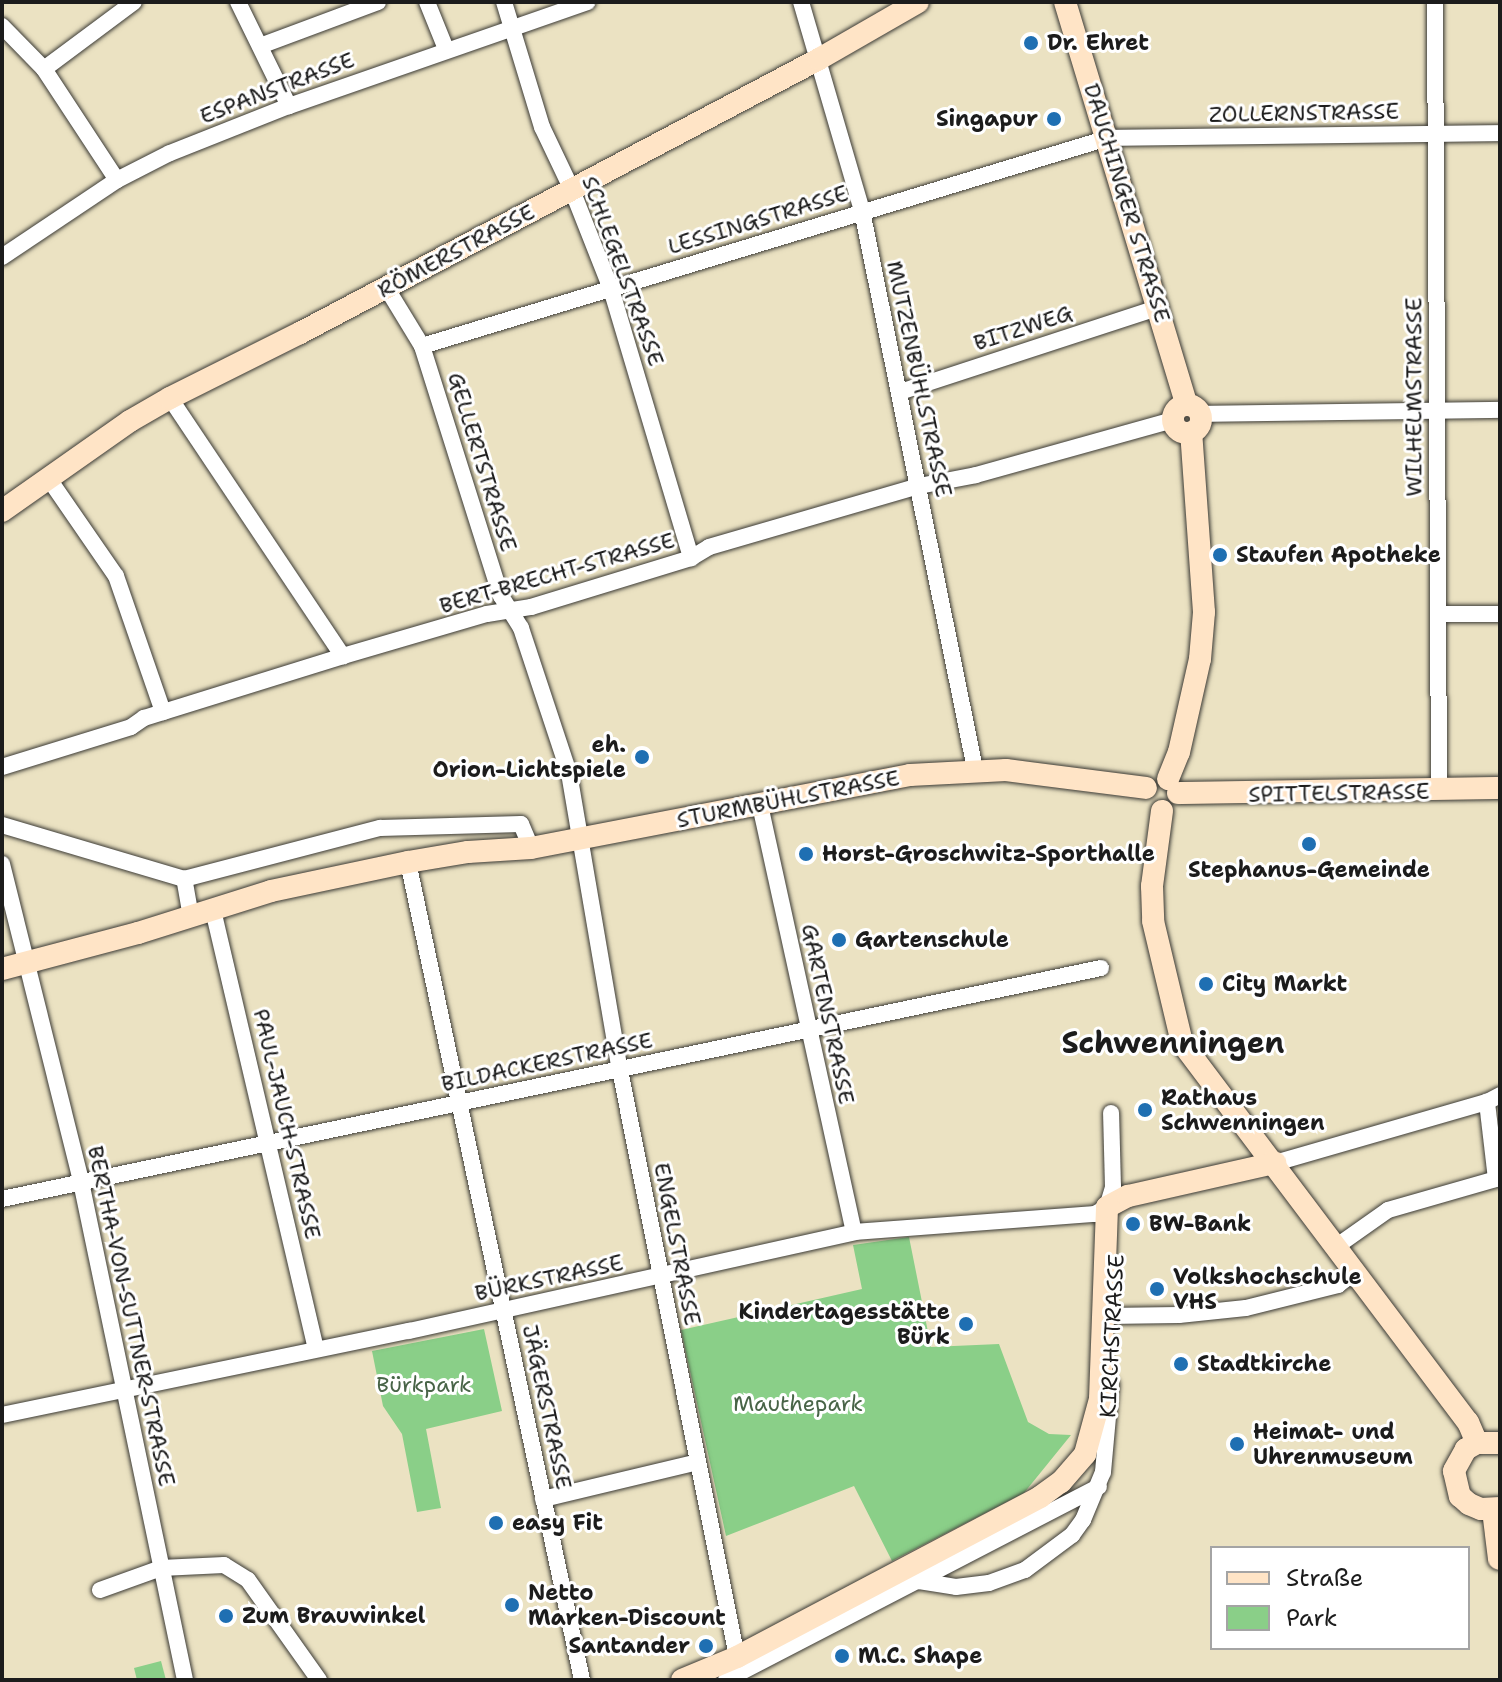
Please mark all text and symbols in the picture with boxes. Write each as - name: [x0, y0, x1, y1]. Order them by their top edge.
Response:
- place label: Dr. Ehret: [1047, 30, 1149, 56]
- marker: Dr. Ehret: [1022, 34, 1040, 52]
- street label: ESPANSTRASSE: [196, 46, 358, 130]
- street label: DAUCHINGER STRASSE: [1078, 80, 1176, 326]
- street label: ZOLLERNSTRASSE: [1209, 98, 1399, 128]
- place label: Singapur: [936, 106, 1038, 132]
- marker: Singapur: [1045, 110, 1063, 128]
- street label: SCHLEGELSTRASSE: [576, 172, 670, 370]
- street label: LESSINGSTRASSE: [665, 180, 851, 260]
- street label: RÖMERSTRASSE: [373, 199, 539, 303]
- street label: MUTZENBÜHLSTRASSE: [881, 258, 957, 500]
- street label: WILHELMSTRASSE: [1401, 297, 1427, 497]
- street label: BITZWEG: [970, 300, 1076, 356]
- street label: GELLERTSTRASSE: [442, 369, 522, 555]
- street label: BERT-BRECHT-STRASSE: [436, 527, 678, 619]
- place label: Staufen Apotheke: [1236, 542, 1441, 568]
- marker: Staufen Apotheke: [1211, 546, 1229, 564]
- place label: eh. Orion-Lichtspiele: [432, 731, 626, 782]
- marker: eh. Orion-Lichtspiele: [633, 748, 651, 766]
- street label: STURMBÜHLSTRASSE: [674, 764, 902, 834]
- street label: SPITTELSTRASSE: [1248, 778, 1430, 808]
- marker: Stephanus-Gemeinde: [1300, 835, 1318, 853]
- place label: Horst-Groschwitz-Sporthalle: [822, 841, 1155, 867]
- marker: Horst-Groschwitz-Sporthalle: [797, 845, 815, 863]
- place label: Stephanus-Gemeinde: [1188, 857, 1430, 883]
- street label: GARTENSTRASSE: [796, 921, 860, 1107]
- place label: Gartenschule: [855, 927, 1009, 953]
- marker: Gartenschule: [830, 931, 848, 949]
- place label: City Markt: [1222, 971, 1347, 997]
- marker: City Markt: [1197, 975, 1215, 993]
- street label: PAUL-JAUCH-STRASSE: [248, 1006, 326, 1242]
- district label: Schwenningen: [1061, 1025, 1285, 1061]
- street label: BILDACKERSTRASSE: [439, 1027, 655, 1097]
- place label: Rathaus Schwenningen: [1161, 1084, 1325, 1136]
- marker: Rathaus Schwenningen: [1136, 1101, 1154, 1119]
- street label: BERTHA-VON-SUTTNER-STRASSE: [82, 1143, 180, 1489]
- street label: ENGELSTRASSE: [648, 1160, 706, 1328]
- place label: BW-Bank: [1149, 1211, 1251, 1237]
- marker: BW-Bank: [1124, 1215, 1142, 1233]
- street label: BÜRKSTRASSE: [472, 1249, 626, 1307]
- street label: KIRCHSTRASSE: [1095, 1253, 1129, 1419]
- place label: Volkshochschule VHS: [1173, 1263, 1362, 1314]
- marker: Volkshochschule VHS: [1148, 1280, 1166, 1298]
- place label: Kindertagesstätte Bürk: [739, 1298, 950, 1350]
- marker: Kindertagesstätte Bürk: [957, 1315, 975, 1333]
- street label: JÄGERSTRASSE: [517, 1322, 577, 1492]
- place label: Stadtkirche: [1197, 1351, 1331, 1377]
- marker: Stadtkirche: [1172, 1355, 1190, 1373]
- park label: Bürkpark: [376, 1372, 472, 1398]
- park label: Mauthepark: [733, 1391, 863, 1417]
- place label: Heimat- und Uhrenmuseum: [1253, 1418, 1413, 1470]
- marker: Heimat- und Uhrenmuseum: [1228, 1435, 1246, 1453]
- place label: easy Fit: [512, 1510, 603, 1536]
- marker: easy Fit: [487, 1514, 505, 1532]
- legend: [1210, 1546, 1470, 1650]
- text: Straße: [1286, 1562, 1363, 1594]
- place label: Netto Marken-Discount: [528, 1579, 726, 1630]
- marker: Netto Marken-Discount: [503, 1596, 521, 1614]
- text: Park: [1286, 1602, 1338, 1634]
- place label: Zum Brauwinkel: [242, 1603, 425, 1629]
- marker: Zum Brauwinkel: [217, 1607, 235, 1625]
- place label: Santander: [568, 1633, 690, 1659]
- marker: Santander: [697, 1637, 715, 1655]
- place label: M.C. Shape: [858, 1643, 982, 1669]
- marker: M.C. Shape: [833, 1647, 851, 1665]

